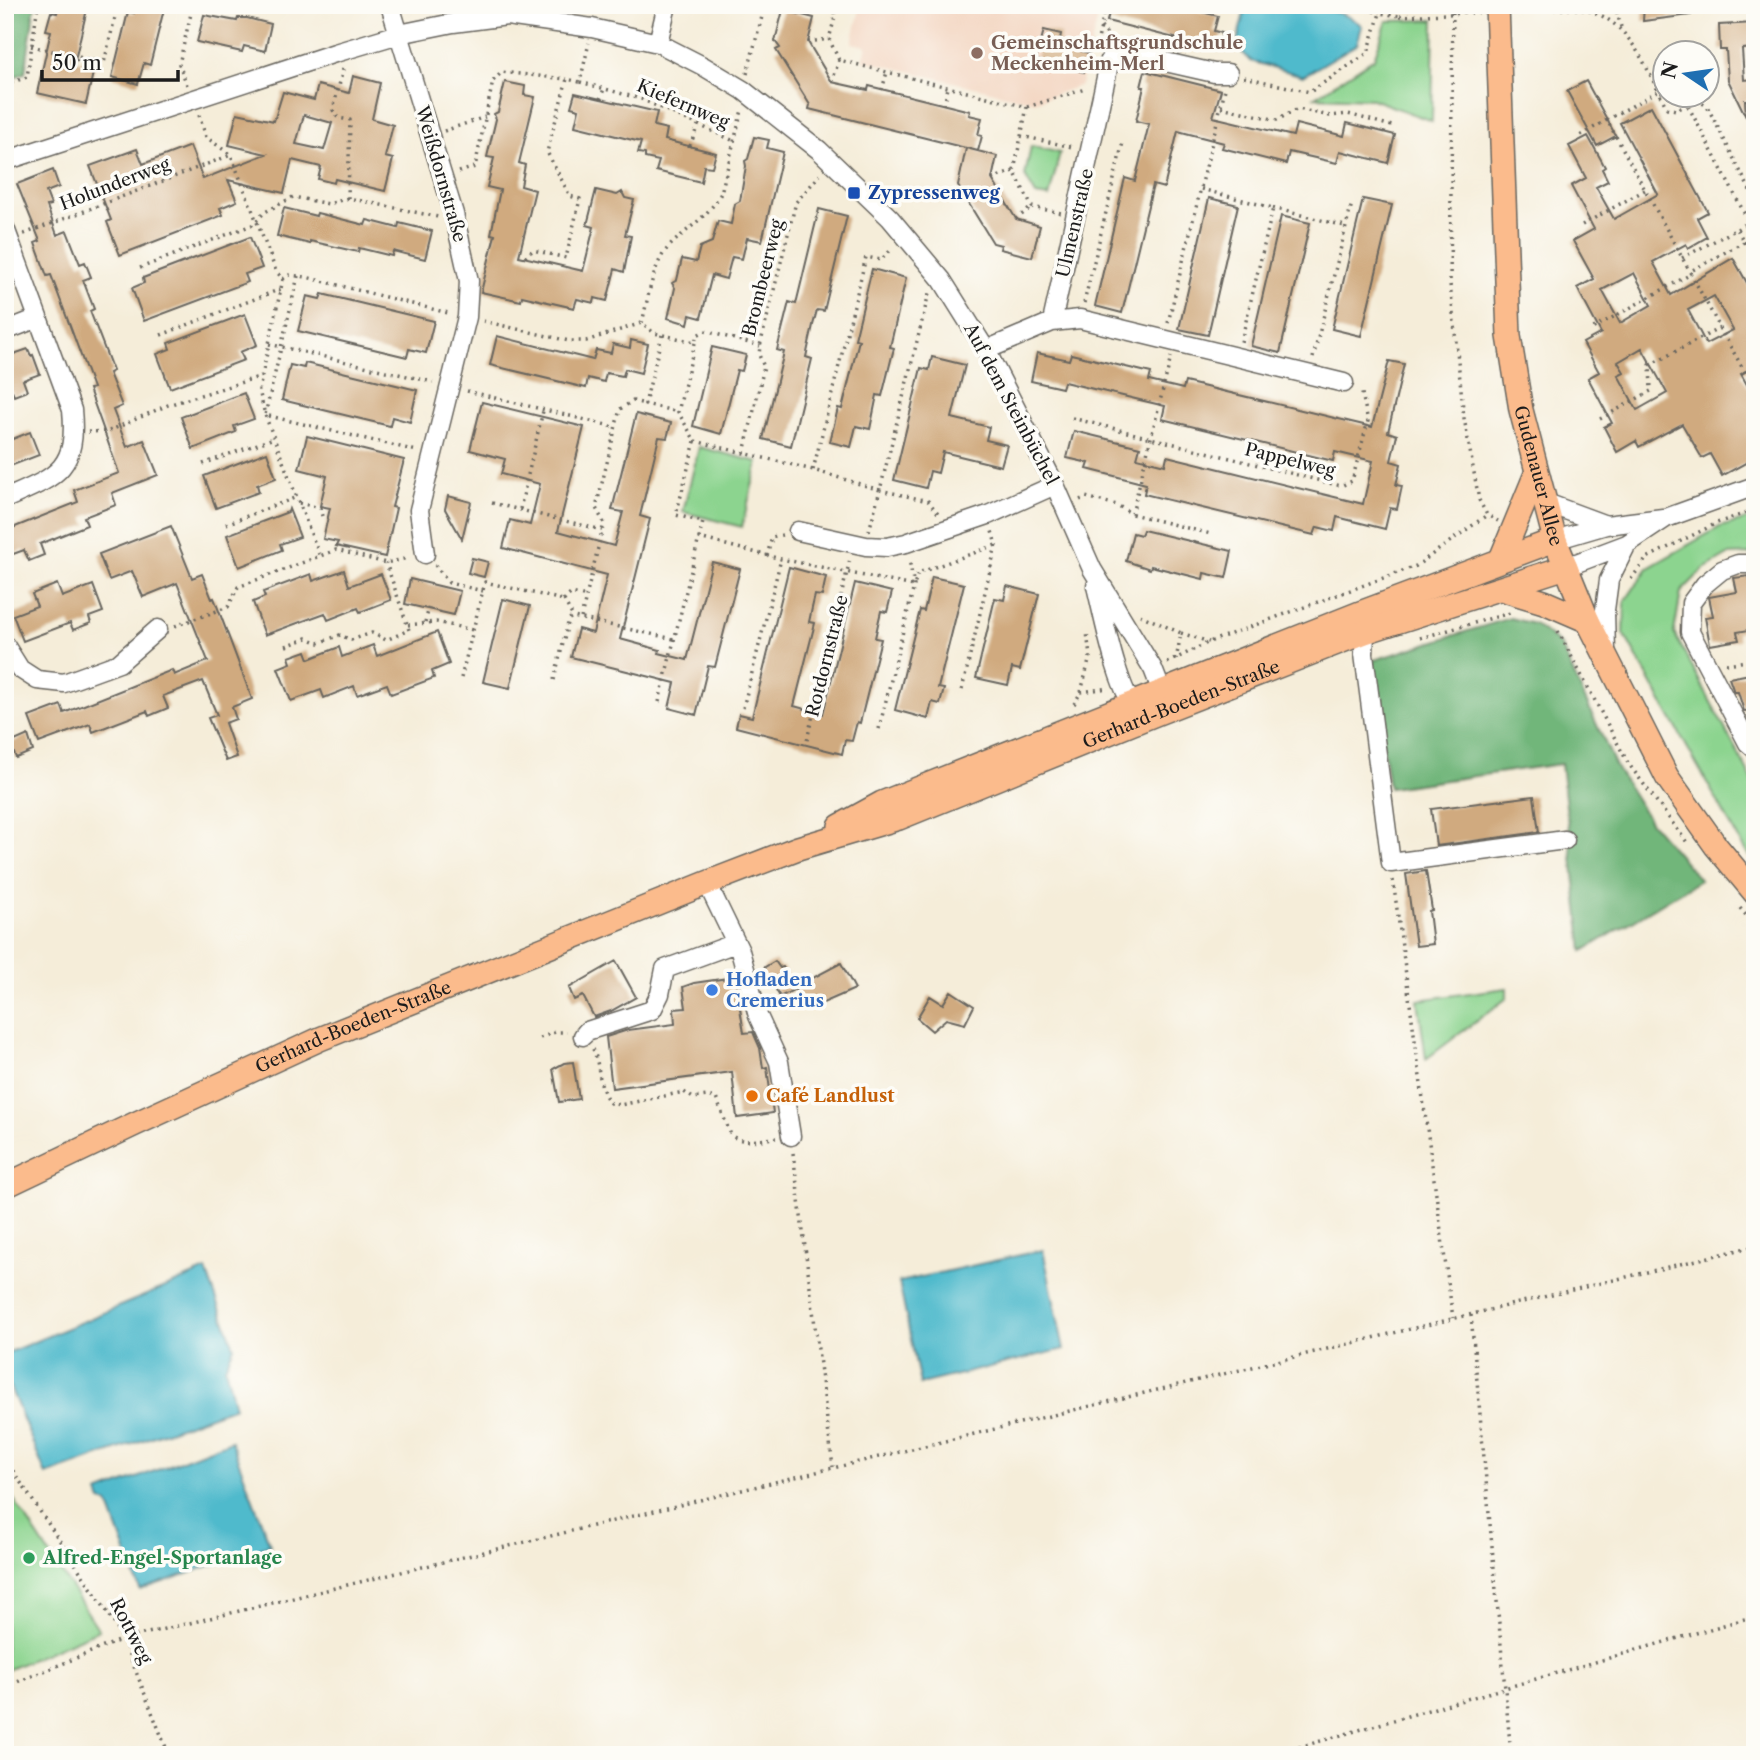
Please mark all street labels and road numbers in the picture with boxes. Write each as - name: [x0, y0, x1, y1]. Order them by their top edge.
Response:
- street label: Kiefernweg: [633, 75, 733, 134]
- street label: Weißdornstraße: [411, 102, 471, 245]
- street label: Holunderweg: [57, 153, 174, 215]
- street label: Ulmenstraße: [1052, 166, 1098, 280]
- street label: Brombeerweg: [738, 217, 788, 339]
- street label: Auf dem Steinbüchel: [959, 319, 1063, 489]
- street label: Gudenauer Allee: [1509, 403, 1567, 549]
- street label: Pappelweg: [1242, 438, 1338, 482]
- street label: Rotdornstraße: [801, 593, 853, 719]
- street label: Gerhard-Boeden-Straße: [1079, 655, 1283, 753]
- street label: Gerhard-Boeden-Straße: [252, 976, 455, 1078]
- street label: Rottweg: [105, 1594, 157, 1668]

